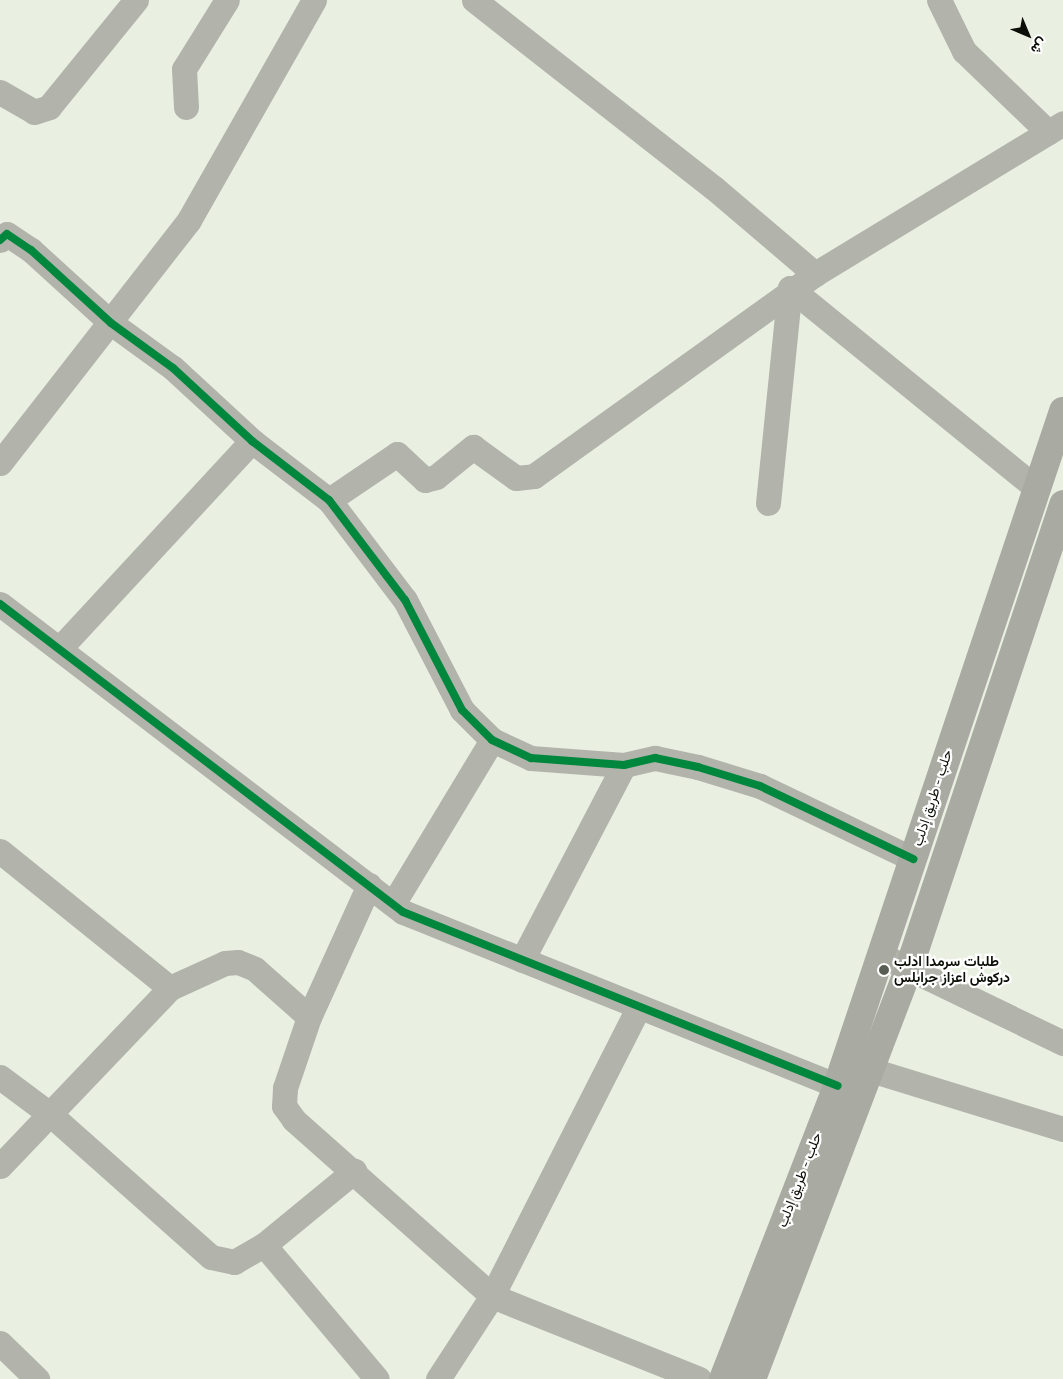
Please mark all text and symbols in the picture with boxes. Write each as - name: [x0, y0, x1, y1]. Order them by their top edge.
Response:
- north arrow: [1003, 10, 1053, 60]
- text: ش: [1026, 33, 1052, 59]
- street label: حلب - طريق إدلب: [910, 748, 956, 848]
- place label: طلبات سرمدا ادلب دركوش اعزاز جرابلس: [894, 954, 1010, 986]
- marker: طلبات سرمدا ادلب دركوش اعزاز جرابلس: [878, 964, 890, 976]
- street label: حلب - طريق إدلب: [774, 1130, 826, 1230]

